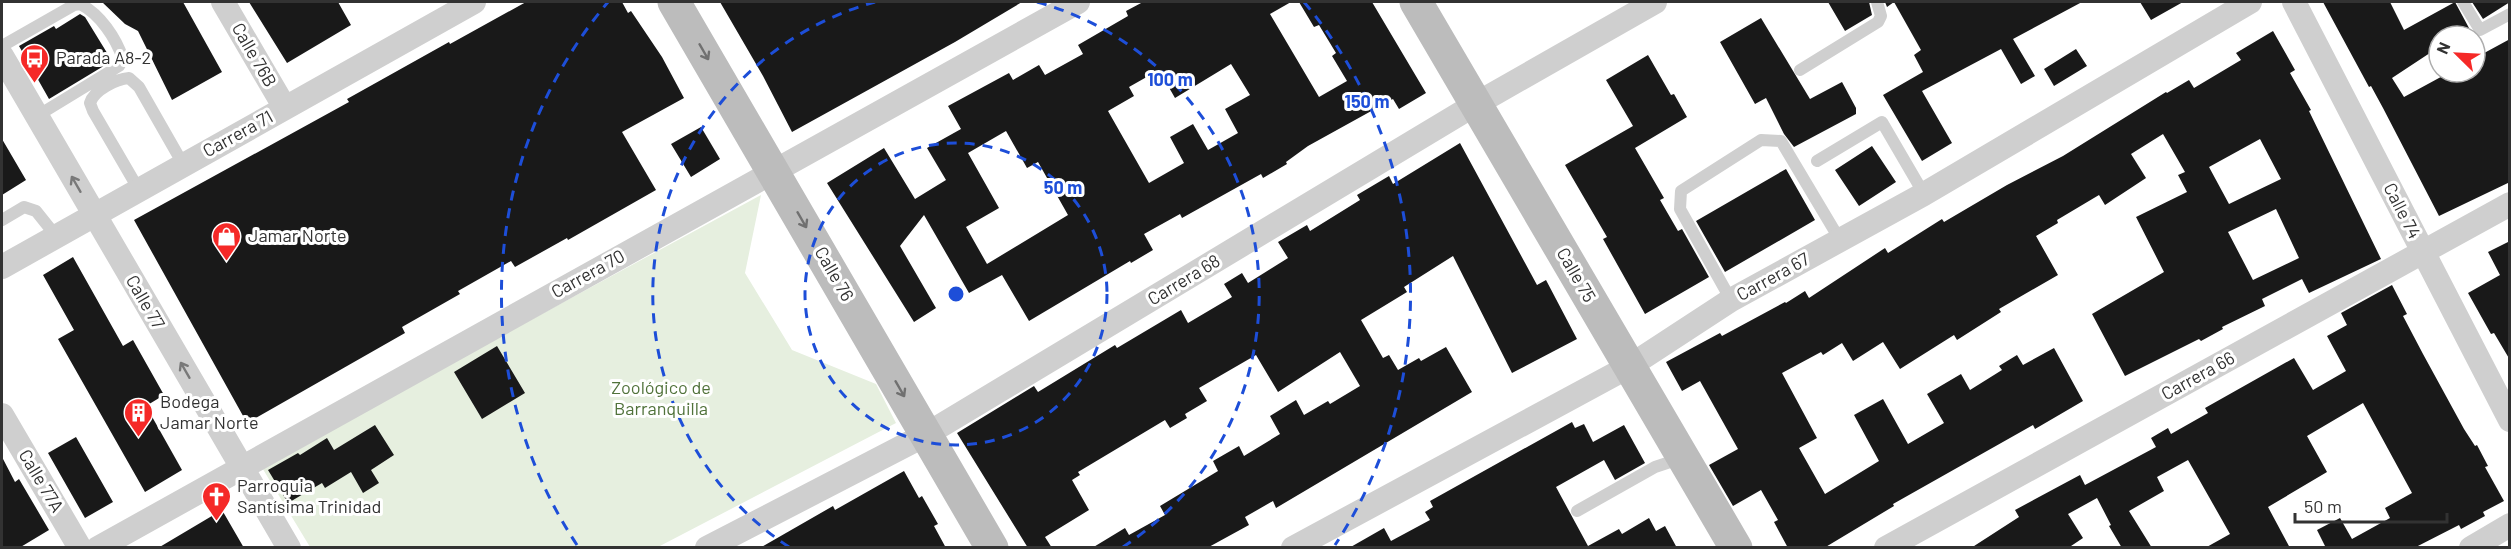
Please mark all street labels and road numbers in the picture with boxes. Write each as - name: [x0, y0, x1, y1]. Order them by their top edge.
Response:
- street label: Calle 76B: [228, 18, 282, 91]
- street label: Carrera 71: [199, 105, 276, 161]
- street label: Calle 74: [2379, 179, 2426, 242]
- street label: Calle 76: [811, 242, 859, 305]
- street label: Calle 75: [1553, 243, 1601, 306]
- street label: Carrera 70: [547, 244, 628, 302]
- street label: Carrera 67: [1732, 247, 1813, 305]
- street label: Carrera 68: [1143, 249, 1224, 309]
- street label: Calle 77: [122, 271, 170, 333]
- street label: Carrera 66: [2157, 346, 2238, 404]
- street label: Calle 77A: [15, 445, 69, 516]

